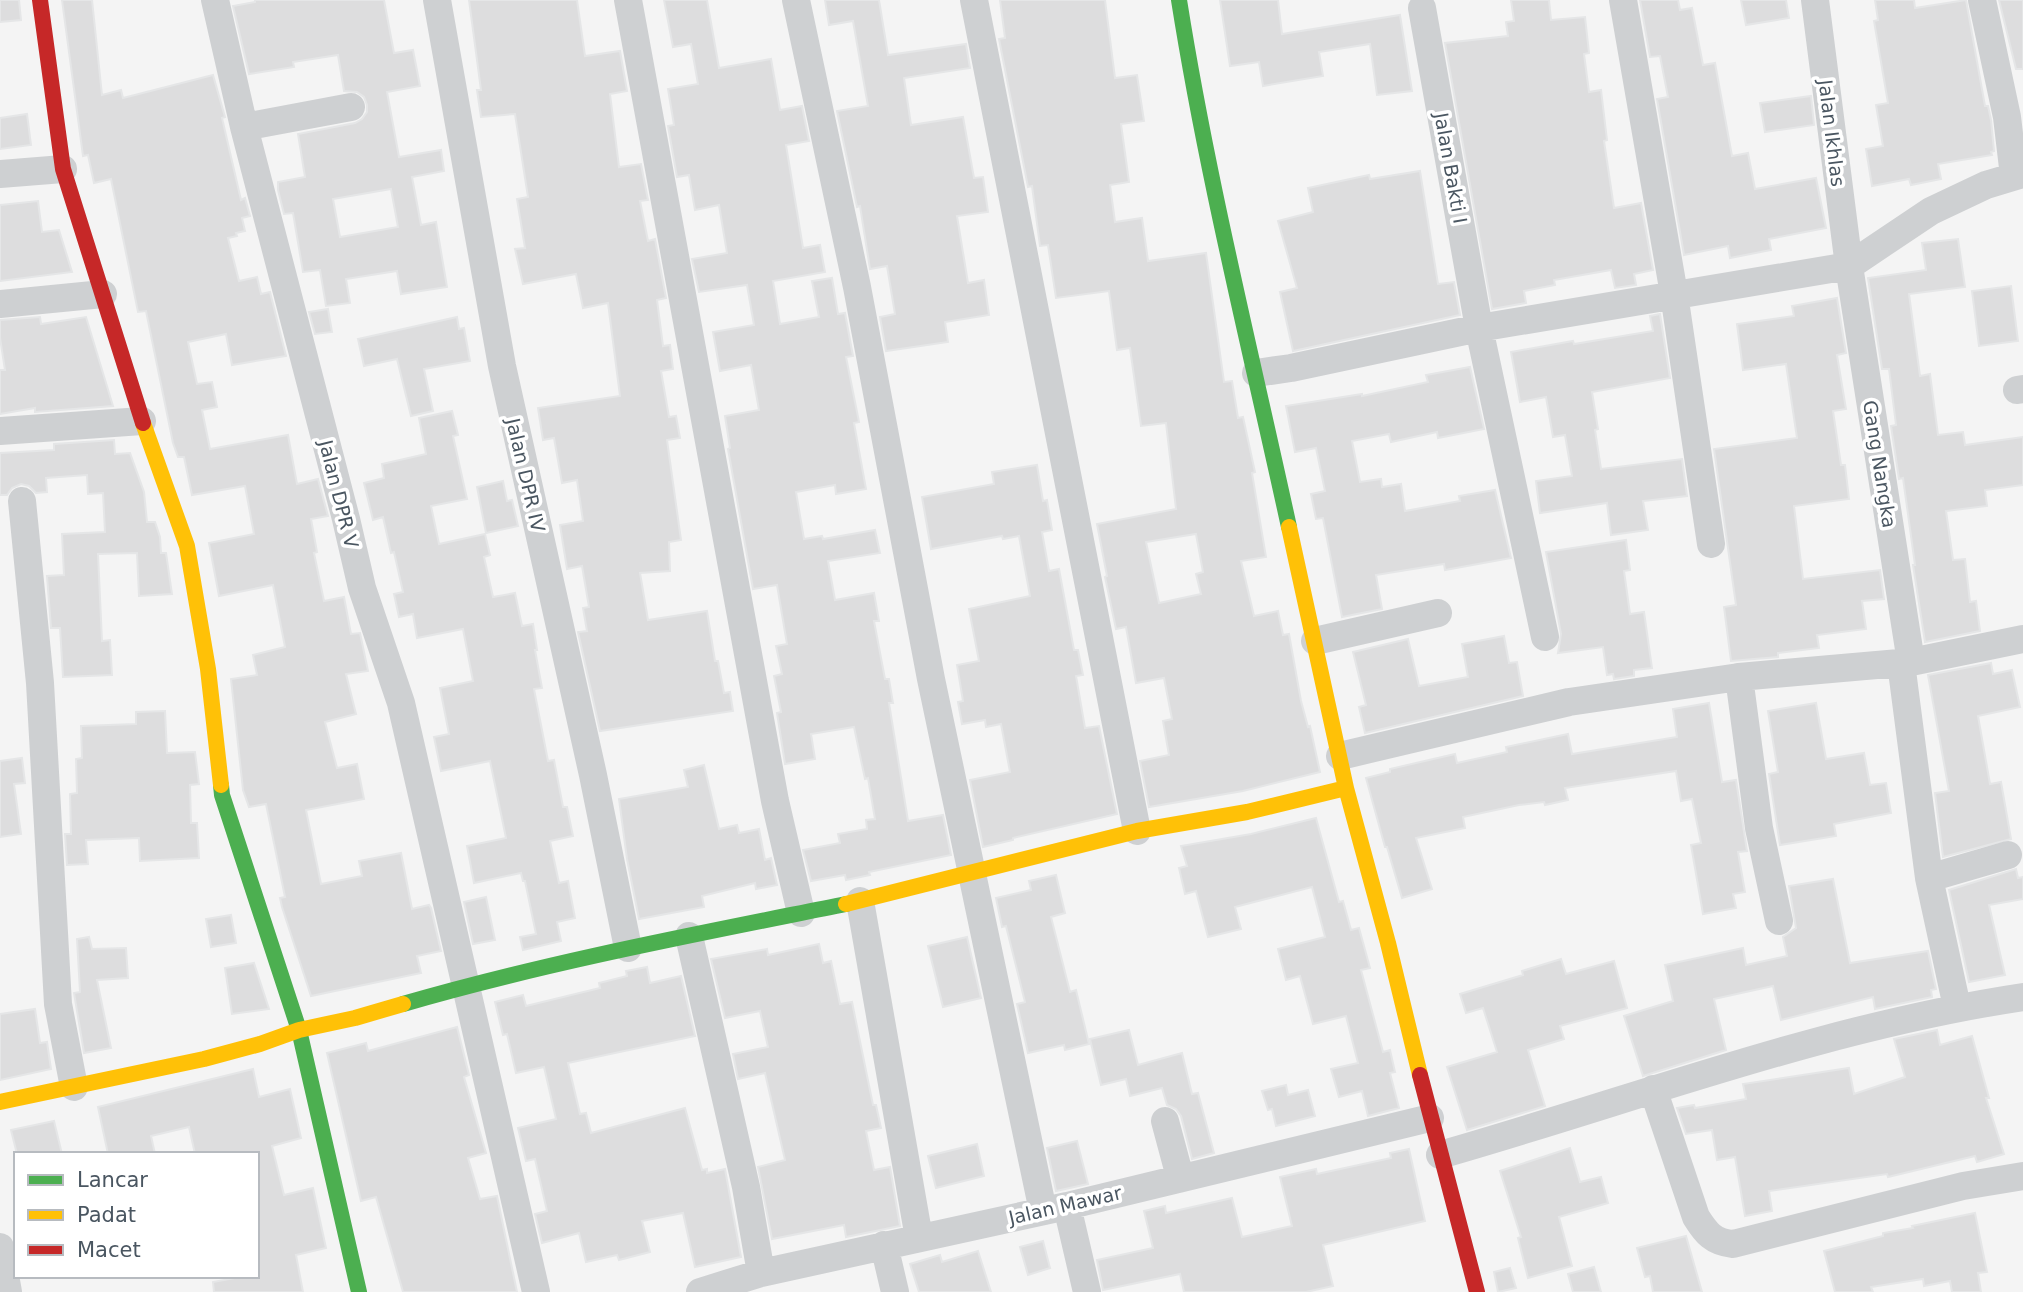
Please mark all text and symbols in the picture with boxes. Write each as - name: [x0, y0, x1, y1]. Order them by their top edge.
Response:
- street label: Jalan Ikhlas: [1814, 77, 1849, 188]
- street label: Jalan Bakti I: [1430, 110, 1472, 225]
- street label: Gang Nangka: [1859, 399, 1901, 529]
- street label: Jalan DPR IV: [502, 415, 550, 534]
- street label: Jalan DPR V: [315, 437, 363, 550]
- legend: [14, 1152, 259, 1278]
- text: Lancar: [77, 1168, 148, 1192]
- street label: Jalan Mawar: [1005, 1181, 1124, 1229]
- text: Padat: [77, 1203, 136, 1227]
- text: Macet: [77, 1238, 141, 1262]

